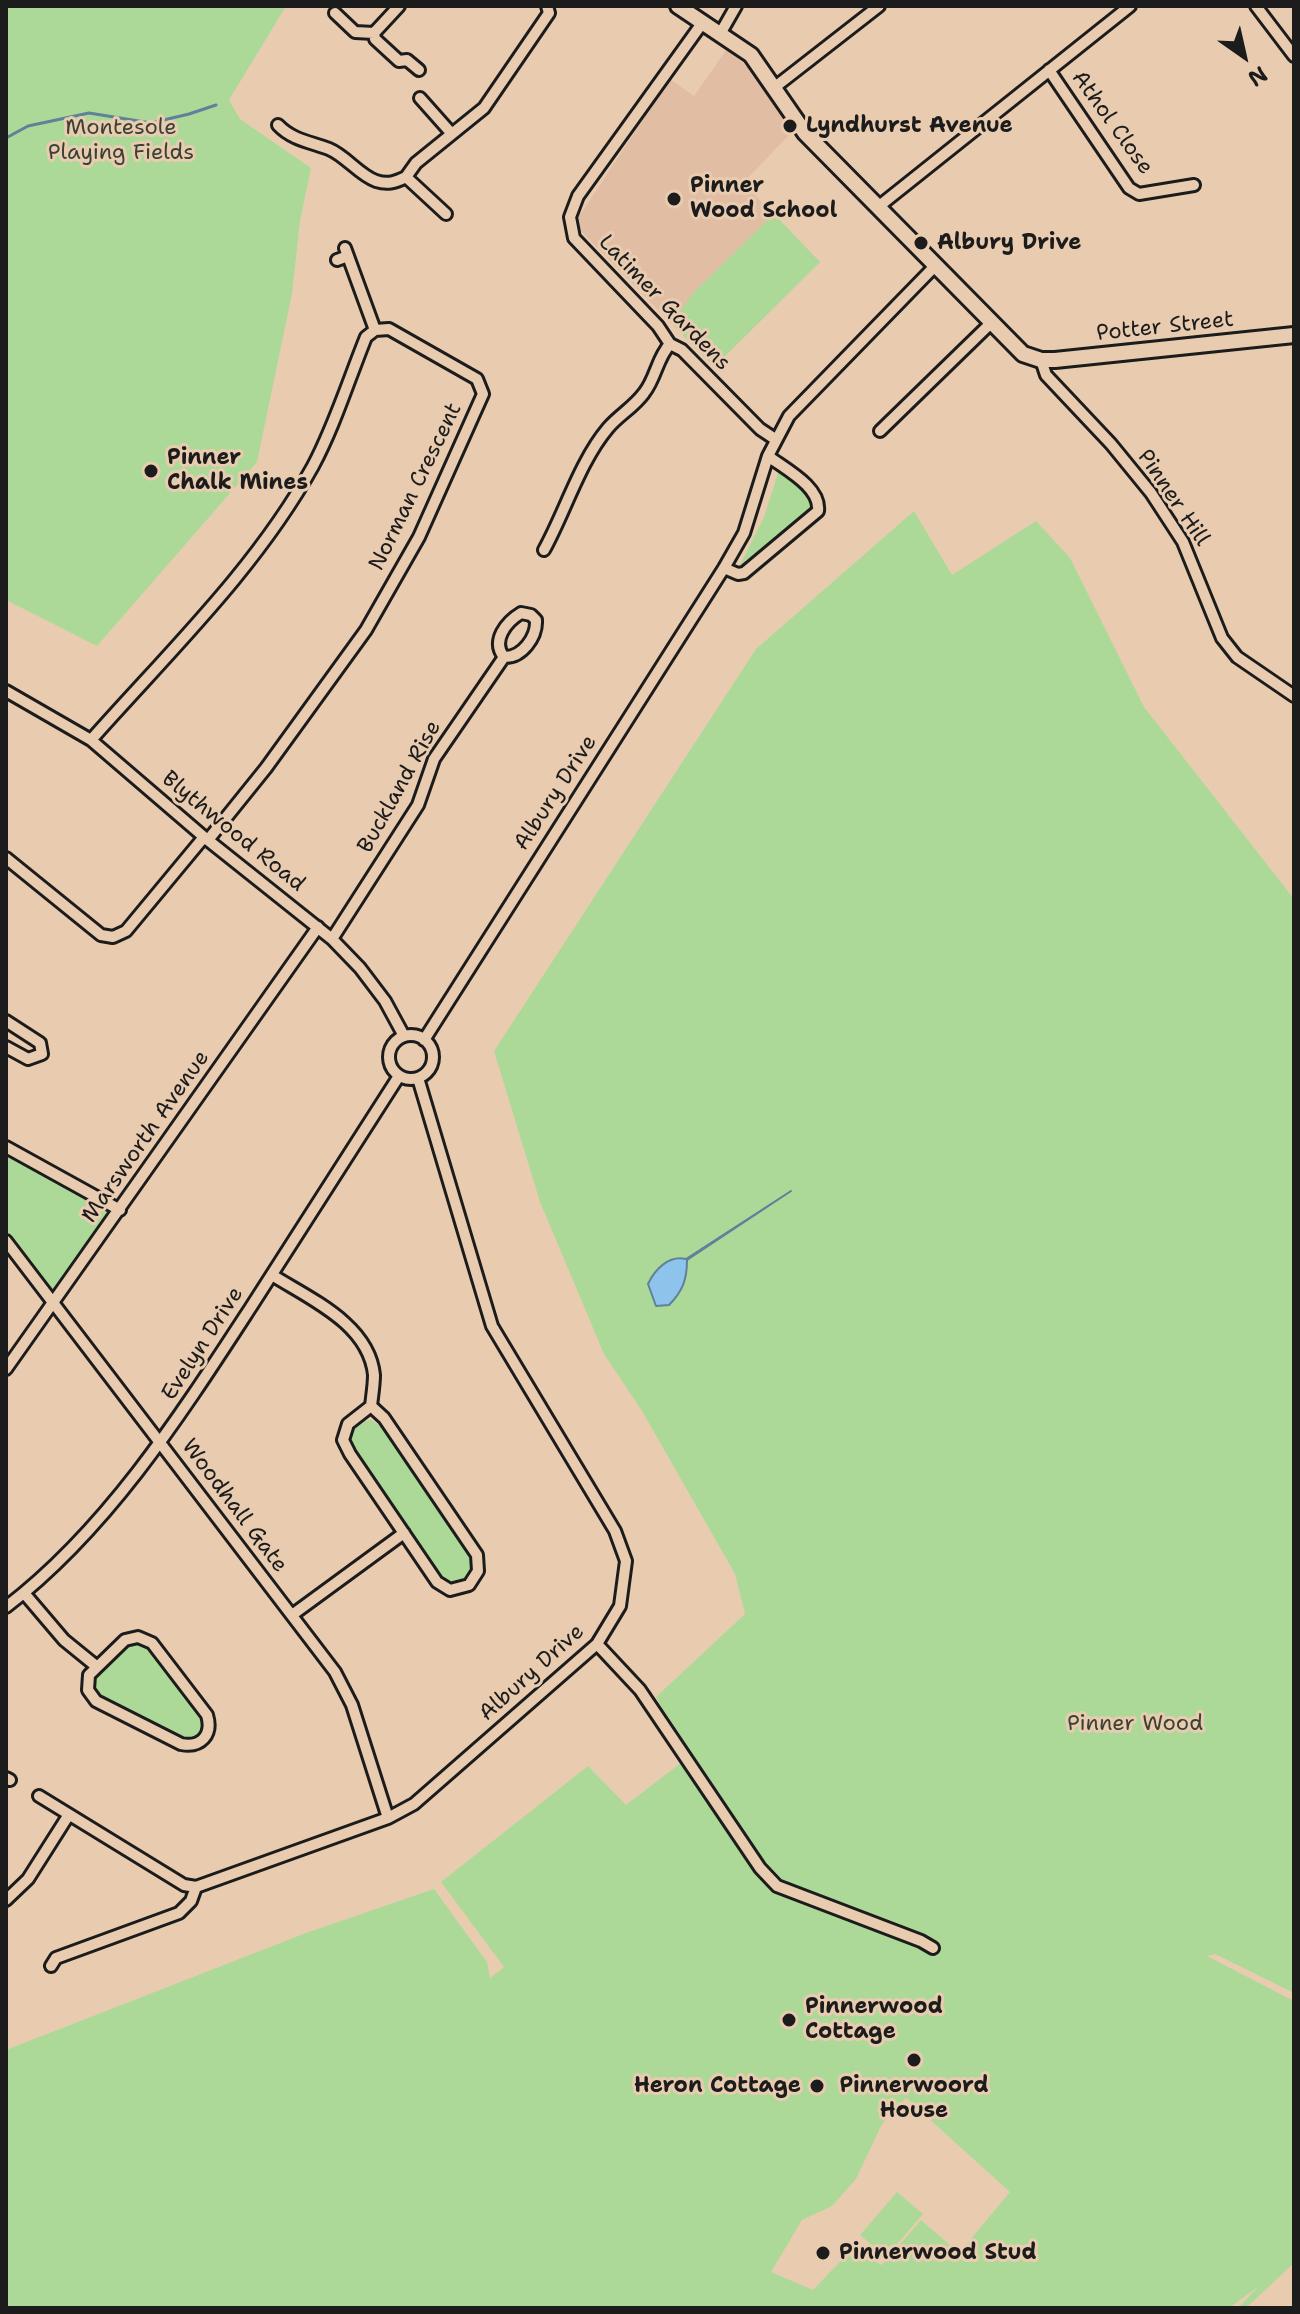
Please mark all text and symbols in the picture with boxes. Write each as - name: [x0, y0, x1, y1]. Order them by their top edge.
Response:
- north arrow: [1204, 16, 1284, 96]
- text: N: [1242, 59, 1273, 93]
- street label: Athol Close: [1066, 66, 1158, 180]
- place label: Lyndhurst Avenue: [806, 113, 1013, 139]
- park label: Montesole Playing Fields: [48, 115, 194, 166]
- marker: Lyndhurst Avenue: [781, 117, 799, 135]
- place label: Pinner Wood School: [690, 173, 837, 224]
- marker: Pinner Wood School: [665, 190, 683, 208]
- street label: Latimer Gardens: [592, 230, 736, 376]
- place label: Albury Drive: [937, 230, 1082, 256]
- marker: Albury Drive: [912, 234, 930, 252]
- street label: Potter Street: [1095, 307, 1235, 347]
- street label: Norman Crescent: [364, 399, 468, 575]
- place label: Pinner Chalk Mines: [167, 445, 308, 496]
- street label: Pinner Hill: [1131, 445, 1215, 551]
- marker: Pinner Chalk Mines: [142, 462, 160, 480]
- street label: Buckland Rise: [353, 716, 447, 858]
- street label: Albury Drive: [509, 730, 603, 856]
- street label: Blythwood Road: [156, 766, 310, 898]
- street label: Marsworth Avenue: [77, 1046, 215, 1228]
- street label: Evelyn Drive: [157, 1282, 249, 1406]
- street label: Woodhall Gate: [175, 1434, 293, 1578]
- street label: Albury Drive: [474, 1619, 590, 1727]
- park label: Pinner Wood: [1067, 1711, 1203, 1737]
- place label: Pinnerwood Cottage: [805, 1994, 943, 2046]
- marker: Pinnerwood Cottage: [780, 2011, 798, 2029]
- marker: Pinnerwoord House: [905, 2051, 923, 2069]
- place label: Heron Cottage: [634, 2073, 801, 2099]
- place label: Pinnerwoord House: [839, 2073, 989, 2124]
- marker: Heron Cottage: [808, 2077, 826, 2095]
- place label: Pinnerwood Stud: [839, 2240, 1037, 2266]
- marker: Pinnerwood Stud: [814, 2244, 832, 2262]

